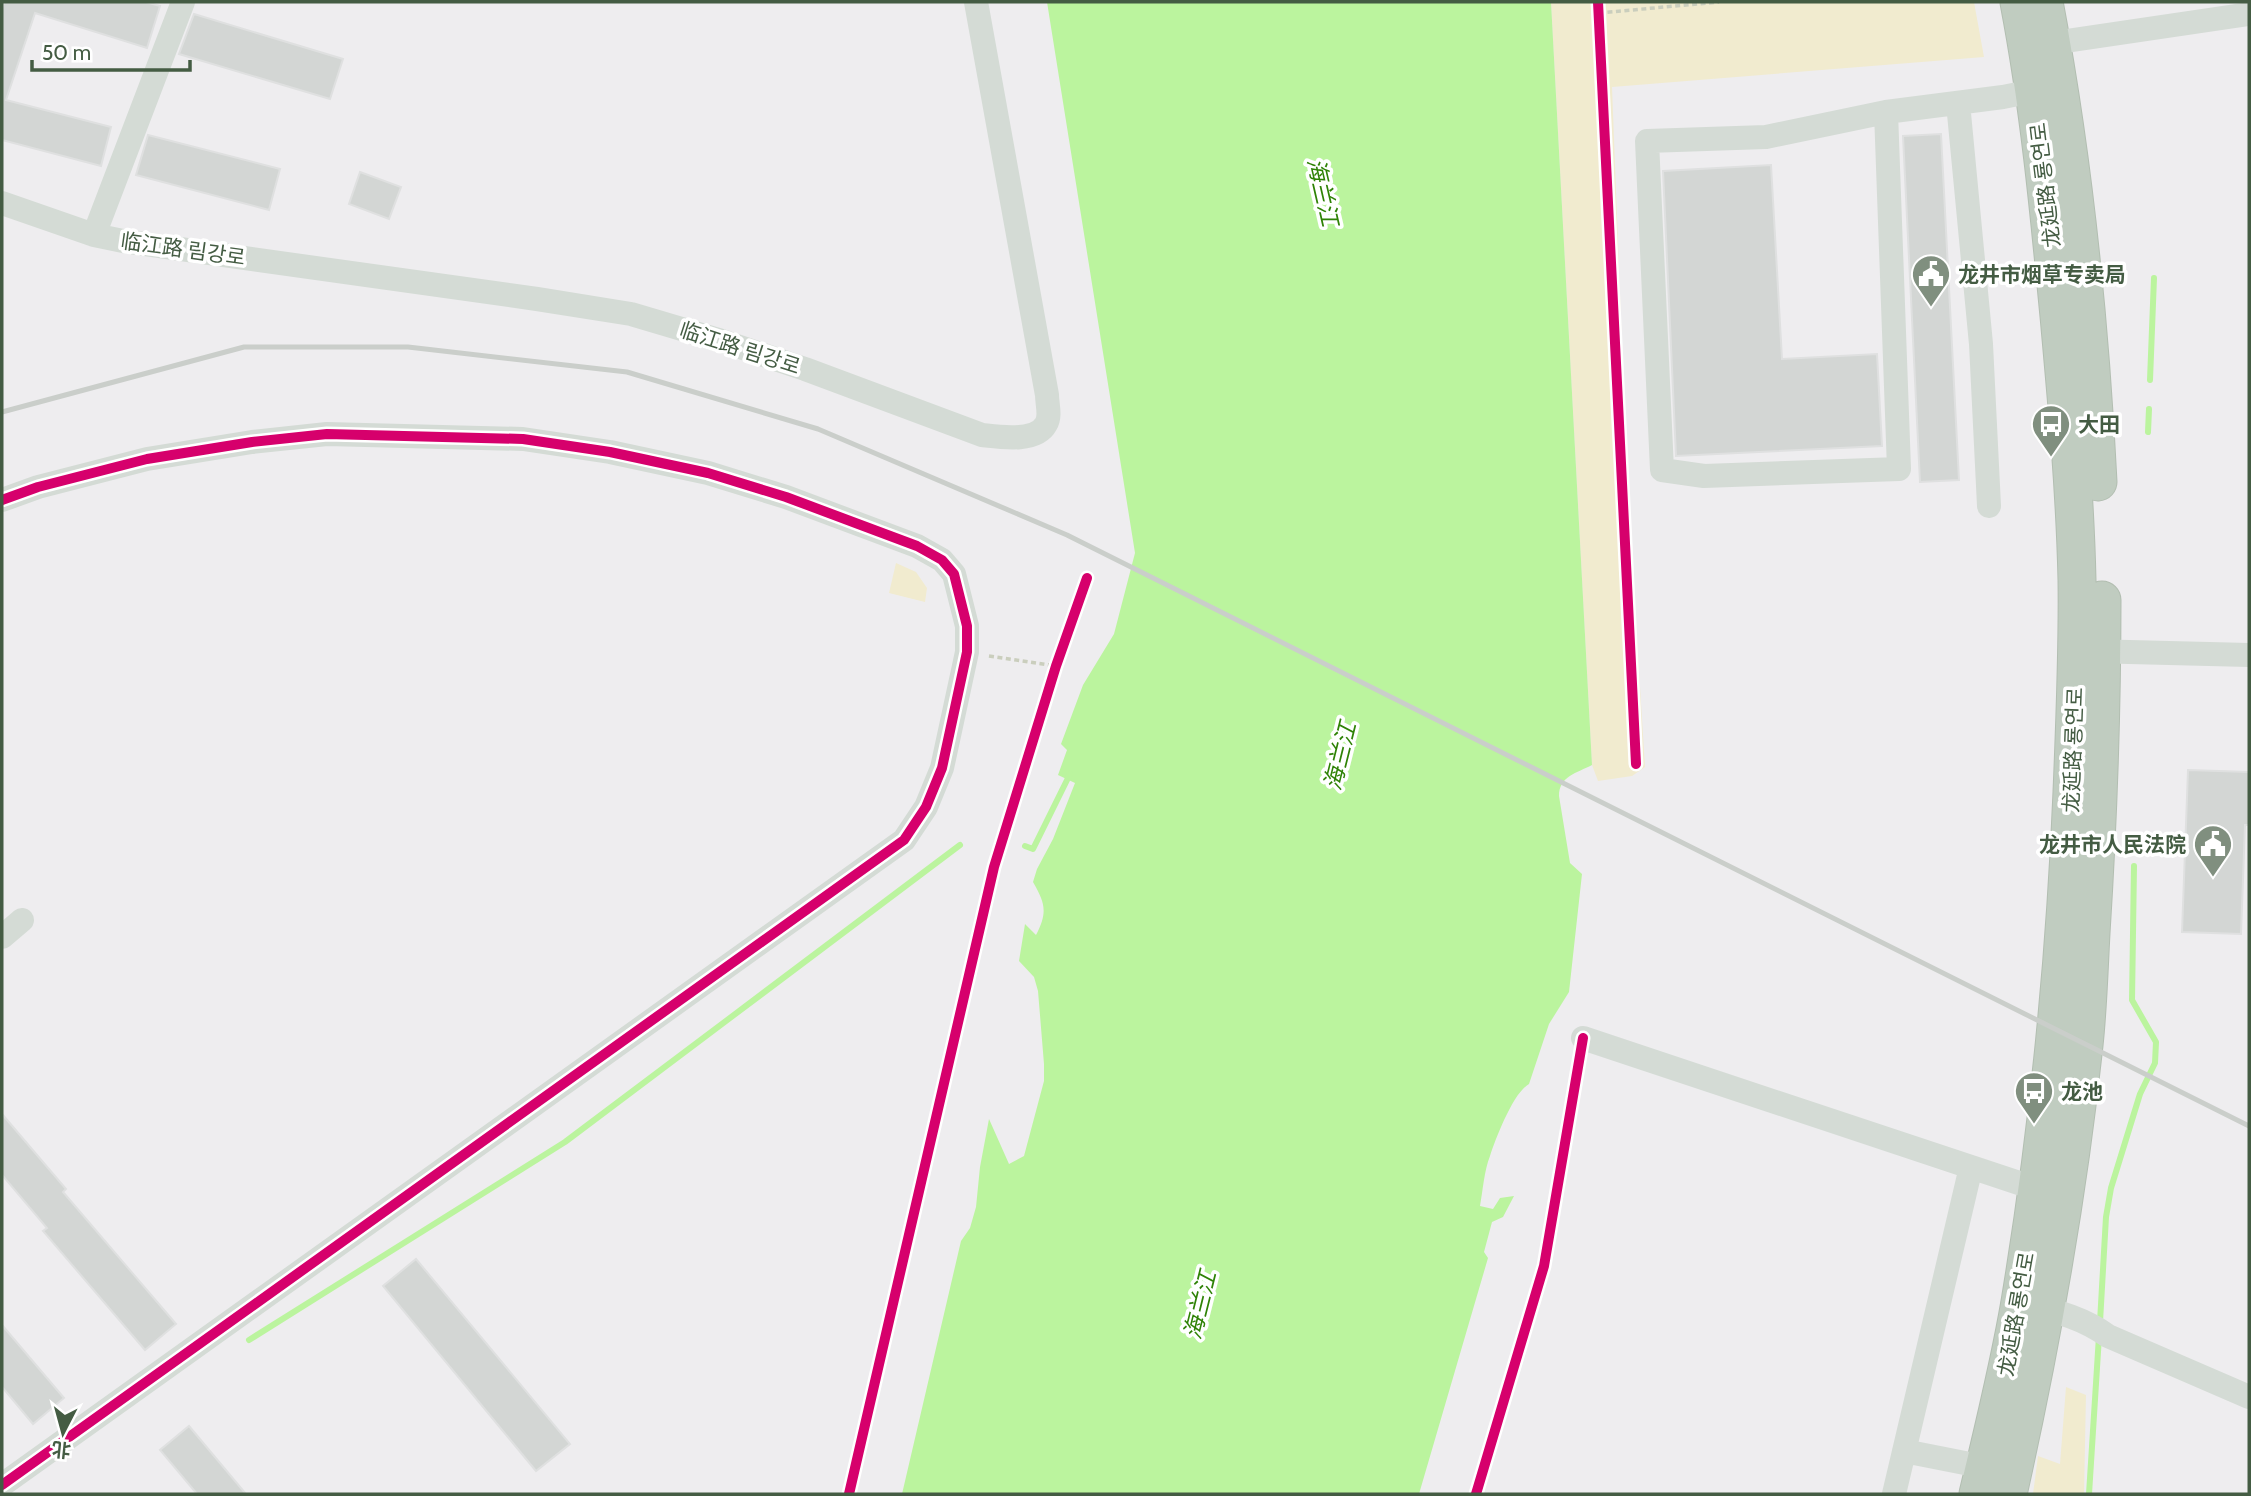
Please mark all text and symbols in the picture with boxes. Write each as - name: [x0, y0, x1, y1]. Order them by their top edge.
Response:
- scale bar: [32, 28, 189, 72]
- text: 50 m: [42, 40, 91, 65]
- street label: 龙延路 룡연로: [2025, 121, 2065, 249]
- water label: 海兰江: [1302, 155, 1345, 232]
- street label: 临江路 림강로: [119, 228, 247, 270]
- public building icon: 龙井市烟草专卖局: [1910, 253, 1952, 308]
- place label: 龙井市烟草专卖局: [1958, 262, 2126, 287]
- street label: 临江路 림강로: [676, 317, 804, 379]
- bus stop icon: 大田: [2030, 403, 2072, 458]
- place label: 大田: [2078, 412, 2120, 437]
- street label: 龙延路 룡연로: [2058, 687, 2088, 813]
- water label: 海兰江: [1318, 716, 1363, 793]
- public building icon: 龙井市人民法院: [2192, 823, 2234, 878]
- place label: 龙井市人民法院: [2039, 832, 2186, 857]
- bus stop icon: 龙池: [2013, 1070, 2055, 1125]
- place label: 龙池: [2061, 1079, 2103, 1104]
- street label: 龙延路 룡연로: [1993, 1250, 2039, 1378]
- water label: 海兰江: [1178, 1265, 1223, 1342]
- north arrow: [28, 1398, 98, 1468]
- text: 北: [51, 1437, 72, 1462]

